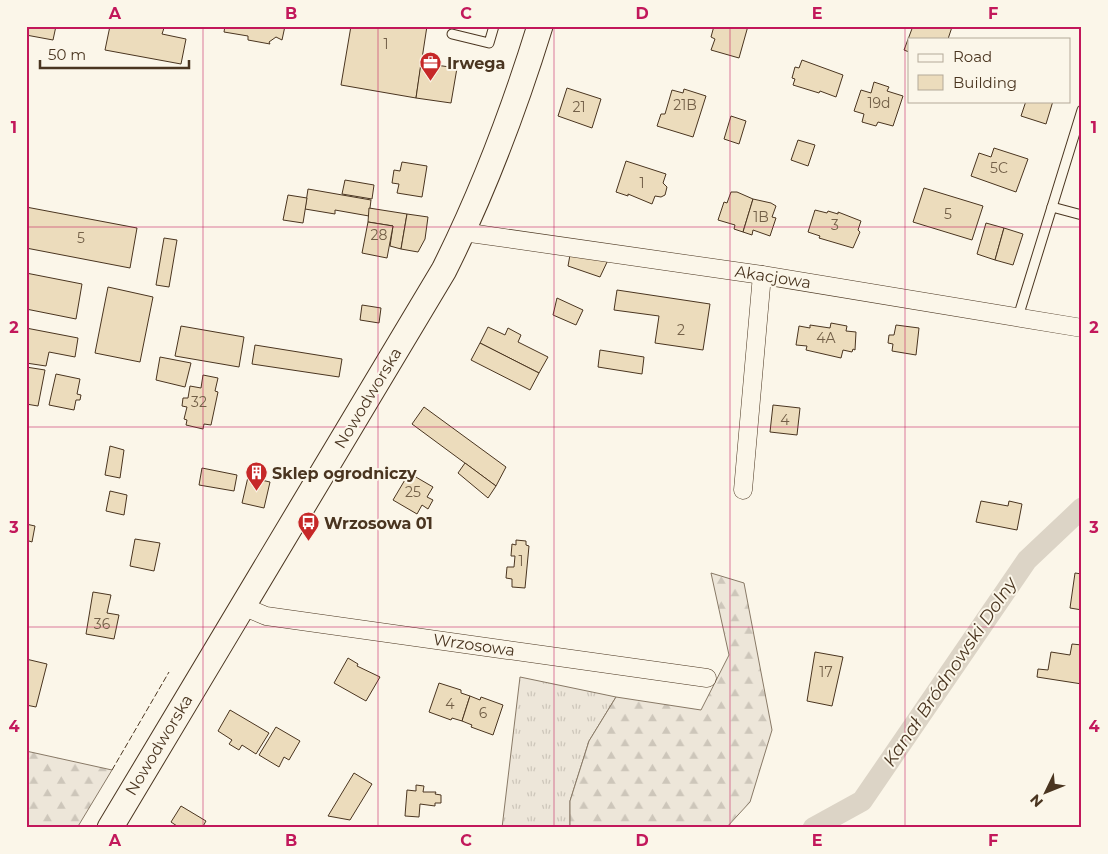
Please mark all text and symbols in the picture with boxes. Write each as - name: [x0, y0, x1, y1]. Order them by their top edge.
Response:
- text: A: [108, 4, 122, 23]
- text: B: [285, 4, 297, 23]
- text: C: [460, 4, 472, 23]
- text: D: [635, 4, 649, 23]
- text: E: [812, 4, 822, 23]
- text: F: [988, 4, 998, 23]
- house number: 1: [383, 35, 389, 53]
- scale bar: [40, 38, 189, 70]
- legend: [908, 38, 1070, 102]
- text: 50 m: [48, 45, 86, 64]
- text: Road: [953, 47, 992, 66]
- office icon: Irwega: [419, 51, 443, 82]
- place label: Irwega: [447, 54, 505, 73]
- text: Building: [953, 73, 1017, 92]
- house number: 19d: [867, 94, 891, 112]
- house number: 21B: [673, 96, 697, 114]
- house number: 21: [572, 98, 586, 116]
- text: 1: [11, 118, 17, 137]
- text: 1: [1091, 118, 1097, 137]
- house number: 5C: [990, 159, 1008, 177]
- house number: 1: [639, 174, 645, 192]
- house number: 5: [944, 205, 952, 223]
- house number: 1B: [753, 208, 769, 226]
- house number: 3: [831, 216, 839, 234]
- house number: 28: [371, 226, 388, 244]
- house number: 5: [77, 229, 85, 247]
- street label: Akacjowa: [734, 262, 812, 292]
- text: 2: [9, 318, 19, 337]
- text: 2: [1089, 318, 1099, 337]
- house number: 2: [677, 321, 685, 339]
- house number: 4A: [816, 329, 837, 347]
- street label: Nowodworska: [330, 344, 406, 452]
- house number: 32: [191, 393, 207, 411]
- house number: 4: [780, 411, 790, 429]
- building icon: Sklep ogrodniczy: [244, 461, 268, 492]
- place label: Sklep ogrodniczy: [272, 464, 417, 483]
- house number: 25: [405, 483, 421, 501]
- bus stop icon: Wrzosowa 01: [296, 511, 320, 542]
- place label: Wrzosowa 01: [324, 514, 433, 533]
- text: 3: [8, 518, 19, 537]
- text: 3: [1088, 518, 1099, 537]
- house number: 1: [518, 552, 524, 570]
- water label: Kanał Bródnowski Dolny: [878, 572, 1022, 771]
- house number: 36: [94, 615, 111, 633]
- street label: Wrzosowa: [432, 630, 516, 660]
- house number: 17: [819, 663, 833, 681]
- street label: Nowodworska: [121, 691, 197, 799]
- house number: 4: [445, 695, 455, 713]
- house number: 6: [479, 704, 488, 722]
- text: 4: [8, 717, 20, 736]
- text: 4: [1088, 717, 1100, 736]
- north arrow: [1020, 766, 1070, 816]
- text: N: [1026, 791, 1047, 811]
- text: A: [108, 831, 122, 850]
- text: B: [285, 831, 297, 850]
- text: C: [460, 831, 472, 850]
- text: D: [635, 831, 649, 850]
- text: E: [812, 831, 822, 850]
- text: F: [988, 831, 998, 850]

